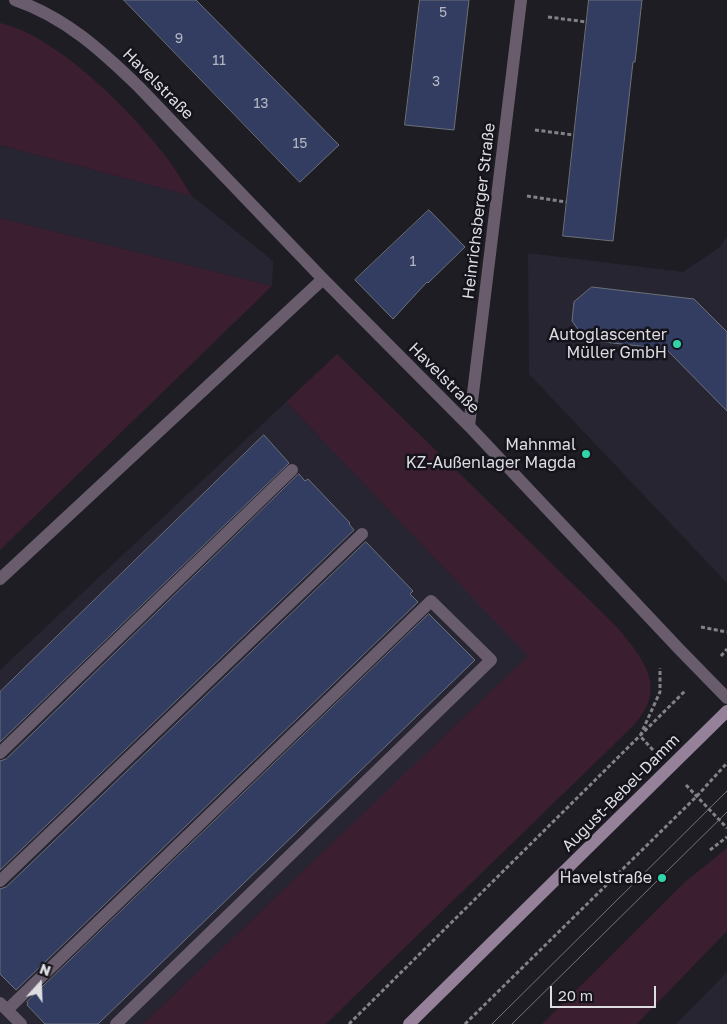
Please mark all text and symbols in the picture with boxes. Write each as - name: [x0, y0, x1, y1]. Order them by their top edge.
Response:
- house number: 5: [439, 5, 447, 21]
- house number: 9: [175, 31, 183, 47]
- street label: Havelstraße: [119, 45, 197, 123]
- house number: 11: [212, 53, 226, 69]
- house number: 3: [432, 74, 440, 90]
- house number: 13: [254, 96, 268, 112]
- street label: Heinrichsberger Straße: [459, 122, 499, 300]
- house number: 15: [293, 136, 307, 152]
- house number: 1: [410, 254, 416, 270]
- place label: Autoglascenter Müller GmbH: [549, 325, 667, 363]
- marker: Autoglascenter Müller GmbH: [671, 338, 683, 350]
- street label: Havelstraße: [405, 339, 483, 417]
- place label: Mahnmal KZ-Außenlager Magda: [406, 435, 576, 473]
- marker: Mahnmal KZ-Außenlager Magda: [580, 448, 592, 460]
- street label: August-Bebel-Damm: [558, 730, 684, 856]
- place label: Havelstraße: [560, 868, 652, 888]
- marker: Havelstraße: [656, 872, 668, 884]
- north arrow: [15, 959, 65, 1009]
- text: N: [37, 960, 53, 979]
- scale bar: [552, 976, 658, 1008]
- text: 20 m: [558, 986, 593, 1004]

